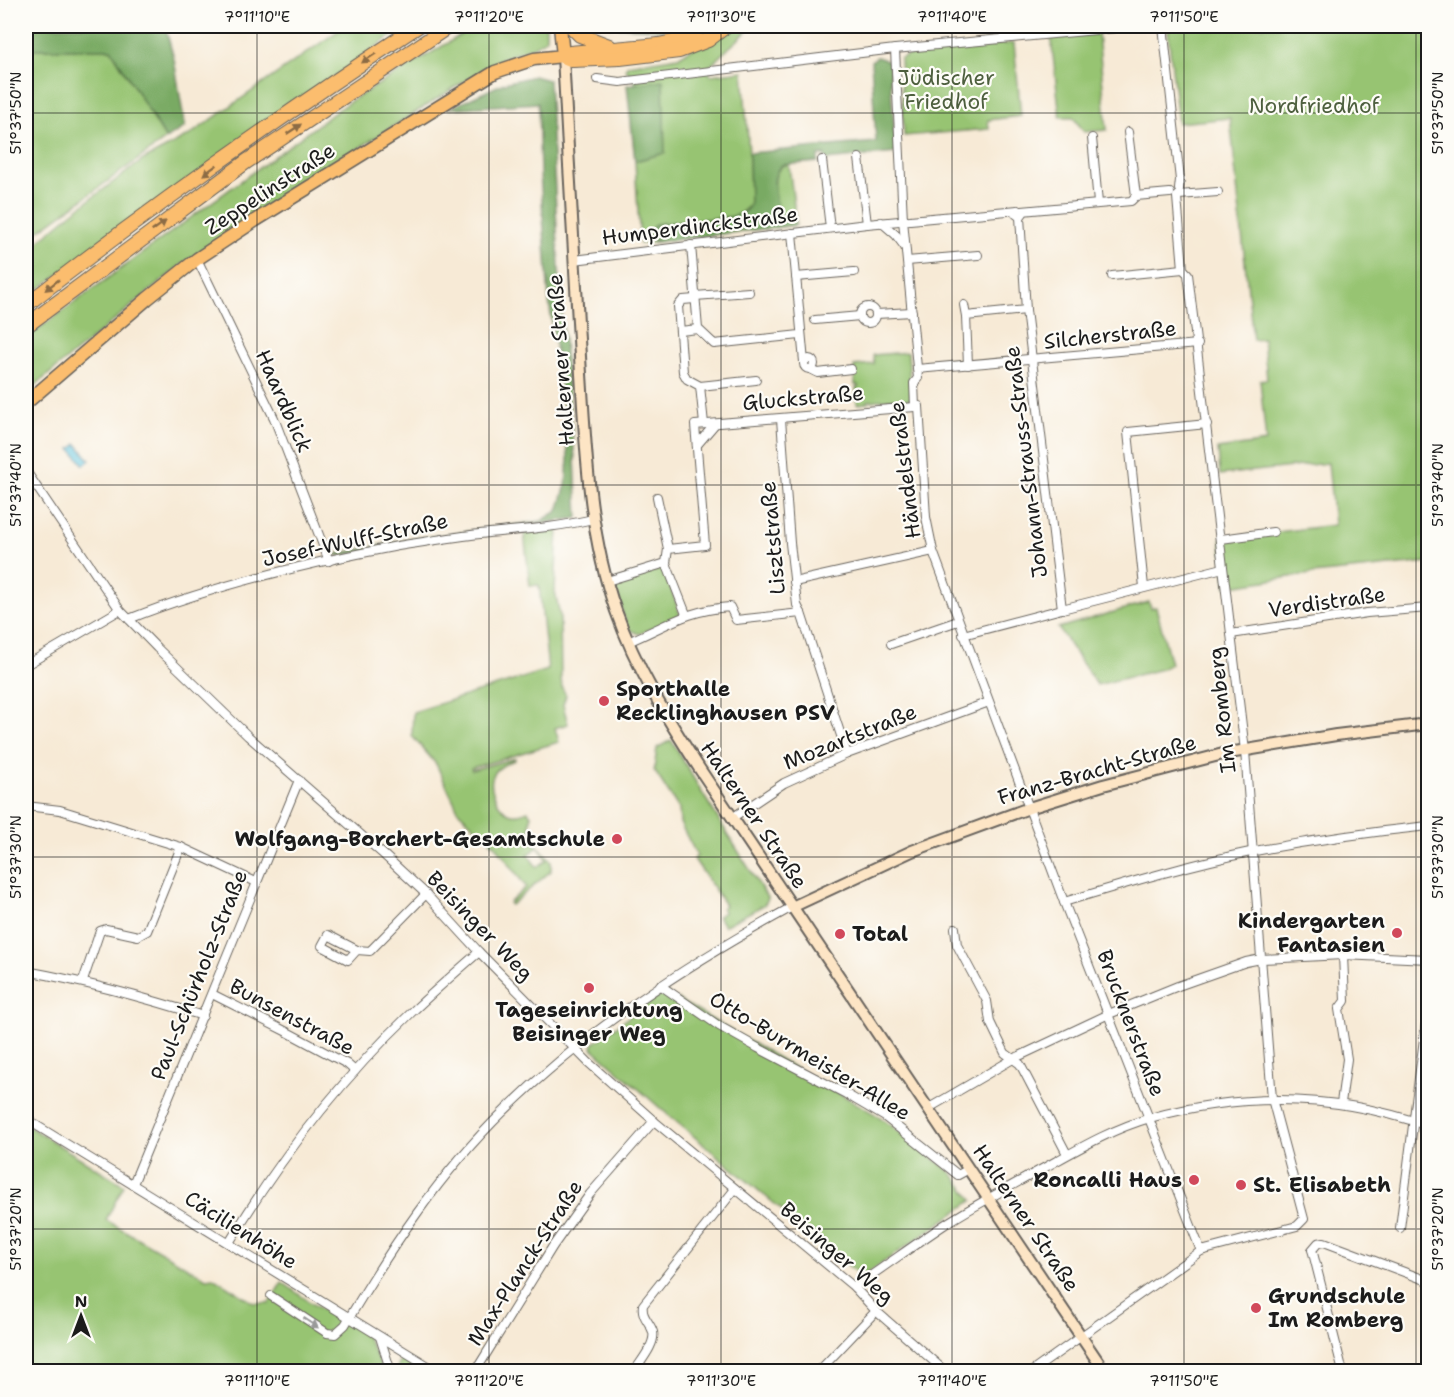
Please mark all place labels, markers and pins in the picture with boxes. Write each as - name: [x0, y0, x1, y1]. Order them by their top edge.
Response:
- place label: Sporthalle Recklinghausen PSV: [616, 675, 835, 727]
- marker: Sporthalle Recklinghausen PSV: [597, 694, 611, 708]
- place label: Wolfgang-Borchert-Gesamtschule: [234, 825, 605, 853]
- marker: Wolfgang-Borchert-Gesamtschule: [610, 832, 624, 846]
- place label: Kindergarten Fantasien: [1238, 907, 1385, 959]
- place label: Total: [852, 920, 908, 948]
- marker: Kindergarten Fantasien: [1390, 926, 1404, 940]
- marker: Total: [833, 927, 847, 941]
- marker: Tageseinrichtung Beisinger Weg: [582, 981, 596, 995]
- place label: Tageseinrichtung Beisinger Weg: [495, 996, 683, 1048]
- place label: Roncalli Haus: [1033, 1166, 1182, 1194]
- place label: St. Elisabeth: [1253, 1171, 1391, 1199]
- marker: Roncalli Haus: [1187, 1173, 1201, 1187]
- marker: St. Elisabeth: [1234, 1178, 1248, 1192]
- place label: Grundschule Im Romberg: [1268, 1282, 1406, 1334]
- marker: Grundschule Im Romberg: [1249, 1301, 1263, 1315]

